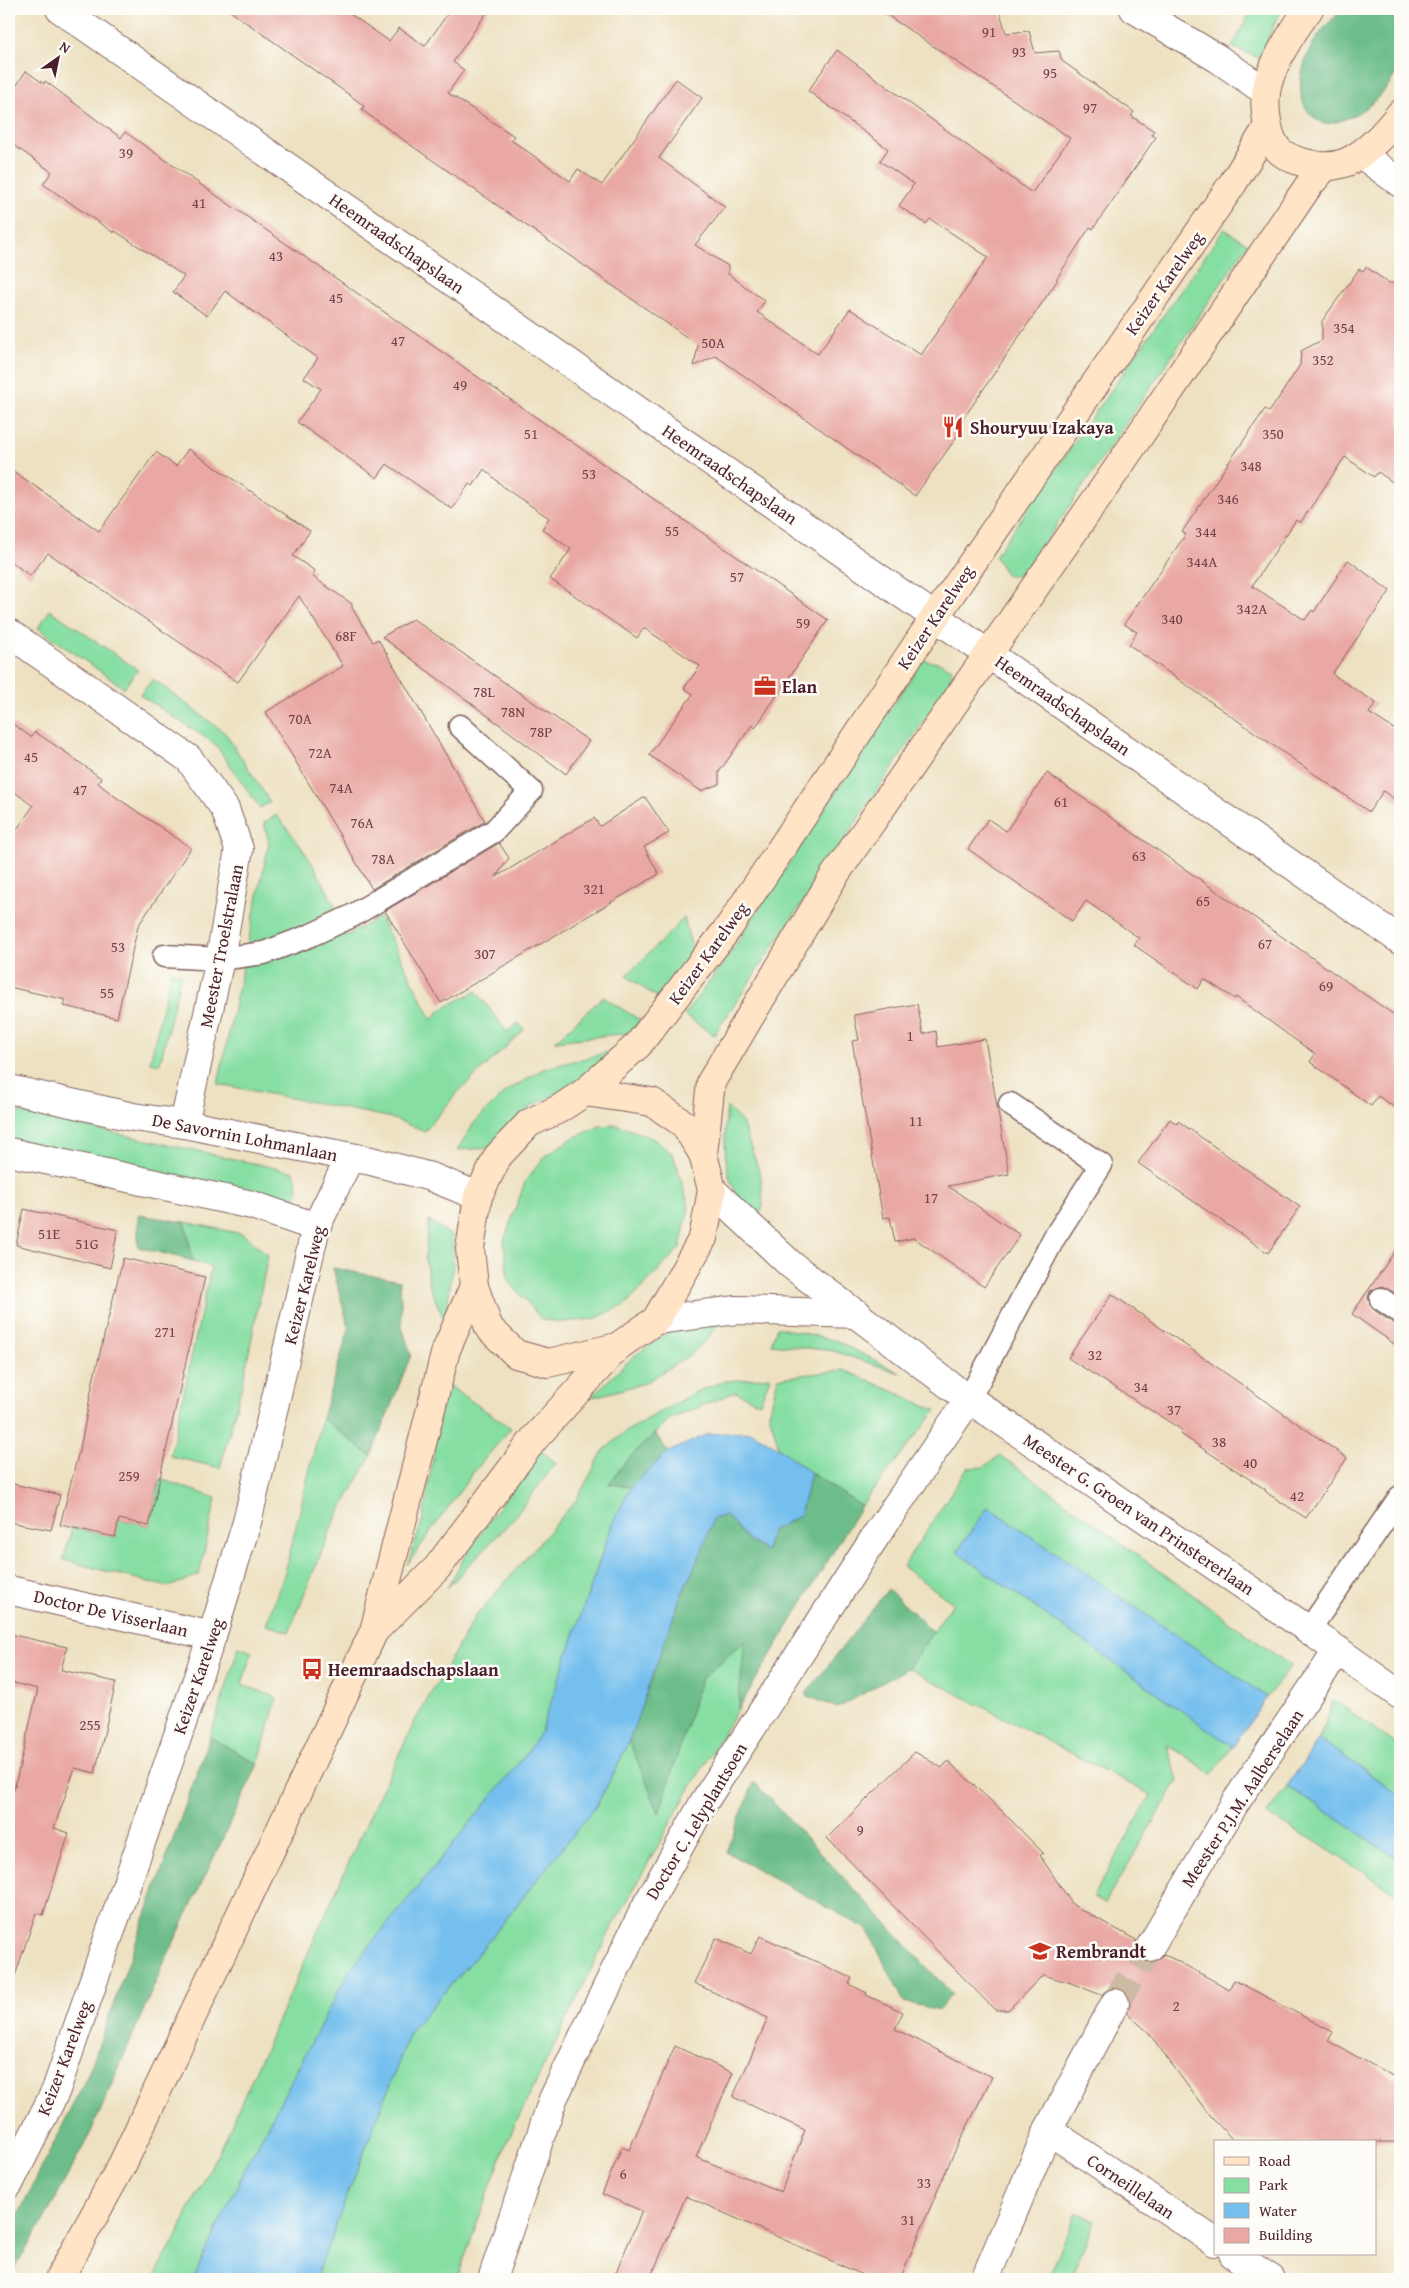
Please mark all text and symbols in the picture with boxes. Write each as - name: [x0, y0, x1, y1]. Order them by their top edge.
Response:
- house number: 91: [982, 21, 996, 42]
- north arrow: [32, 32, 82, 82]
- text: N: [56, 36, 75, 58]
- house number: 93: [1012, 41, 1026, 62]
- house number: 95: [1043, 62, 1057, 83]
- house number: 97: [1083, 97, 1097, 118]
- house number: 39: [119, 142, 133, 163]
- street label: Heemraadschapslaan: [324, 186, 470, 300]
- house number: 41: [192, 192, 206, 213]
- street label: Keizer Karelweg: [1118, 225, 1210, 341]
- house number: 43: [269, 245, 283, 266]
- house number: 45: [329, 287, 343, 308]
- house number: 354: [1333, 317, 1355, 338]
- house number: 47: [391, 330, 405, 351]
- house number: 50A: [701, 332, 725, 353]
- house number: 352: [1312, 349, 1334, 370]
- house number: 49: [453, 374, 467, 395]
- restaurant icon: Shouryuu Izakaya: [940, 414, 966, 440]
- place label: Shouryuu Izakaya: [970, 414, 1114, 441]
- street label: Heemraadschapslaan: [657, 417, 803, 531]
- house number: 51: [524, 423, 538, 444]
- house number: 350: [1262, 423, 1284, 444]
- house number: 348: [1240, 455, 1262, 476]
- house number: 53: [582, 463, 596, 484]
- house number: 346: [1217, 488, 1239, 509]
- house number: 55: [665, 520, 679, 541]
- house number: 344: [1195, 521, 1217, 542]
- house number: 344A: [1187, 551, 1217, 572]
- street label: Keizer Karelweg: [890, 559, 980, 675]
- house number: 57: [730, 566, 744, 587]
- house number: 342A: [1237, 598, 1267, 619]
- house number: 340: [1161, 608, 1183, 629]
- house number: 59: [796, 612, 810, 633]
- house number: 68F: [335, 625, 357, 646]
- street label: Heemraadschapslaan: [990, 648, 1136, 762]
- office icon: Elan: [752, 673, 778, 699]
- place label: Elan: [782, 673, 817, 700]
- house number: 78L: [473, 681, 496, 702]
- house number: 78N: [501, 701, 525, 722]
- house number: 70A: [288, 708, 312, 729]
- house number: 78P: [530, 721, 552, 742]
- house number: 72A: [308, 742, 332, 763]
- house number: 45: [24, 746, 38, 767]
- house number: 74A: [329, 777, 353, 798]
- house number: 47: [73, 779, 87, 800]
- house number: 61: [1054, 791, 1068, 812]
- house number: 76A: [350, 812, 374, 833]
- house number: 63: [1132, 845, 1146, 866]
- house number: 78A: [371, 848, 395, 869]
- street label: Meester Troelstralaan: [192, 862, 250, 1030]
- house number: 321: [583, 878, 605, 899]
- house number: 65: [1196, 890, 1210, 911]
- street label: Keizer Karelweg: [661, 896, 755, 1010]
- house number: 67: [1258, 933, 1272, 954]
- house number: 53: [111, 936, 125, 957]
- house number: 307: [474, 943, 496, 964]
- house number: 69: [1319, 975, 1333, 996]
- house number: 55: [100, 982, 114, 1003]
- house number: 1: [906, 1025, 914, 1046]
- street label: De Savornin Lohmanlaan: [150, 1106, 340, 1168]
- house number: 11: [909, 1110, 923, 1131]
- house number: 17: [924, 1187, 938, 1208]
- house number: 51E: [38, 1223, 60, 1244]
- street label: Keizer Karelweg: [276, 1223, 332, 1347]
- house number: 51G: [75, 1233, 99, 1254]
- house number: 271: [154, 1321, 176, 1342]
- house number: 32: [1088, 1344, 1102, 1365]
- house number: 34: [1134, 1376, 1148, 1397]
- house number: 37: [1167, 1399, 1181, 1420]
- street label: Meester G. Groen van Prinstererlaan: [1018, 1426, 1260, 1602]
- house number: 38: [1212, 1431, 1226, 1452]
- house number: 40: [1243, 1452, 1257, 1473]
- house number: 259: [118, 1465, 140, 1486]
- house number: 42: [1290, 1485, 1304, 1506]
- street label: Doctor De Visserlaan: [31, 1582, 191, 1644]
- street label: Keizer Karelweg: [165, 1614, 231, 1738]
- bus stop icon: Heemraadschapslaan: [299, 1656, 325, 1682]
- place label: Heemraadschapslaan: [328, 1656, 499, 1683]
- street label: Meester P.J.M. Aalberselaan: [1174, 1704, 1310, 1892]
- house number: 255: [79, 1714, 101, 1735]
- street label: Doctor C. Lelyplantsoen: [638, 1737, 754, 1905]
- house number: 9: [856, 1819, 864, 1840]
- school or university icon: Rembrandt: [1027, 1938, 1053, 1964]
- place label: Rembrandt: [1056, 1938, 1147, 1965]
- house number: 2: [1172, 1995, 1180, 2016]
- street label: Keizer Karelweg: [30, 1996, 98, 2120]
- legend: [1214, 2140, 1376, 2256]
- street label: Corneillelaan: [1082, 2147, 1180, 2225]
- text: Road: [1259, 2150, 1290, 2171]
- house number: 6: [619, 2163, 627, 2184]
- house number: 33: [917, 2172, 931, 2193]
- text: Park: [1259, 2174, 1288, 2195]
- text: Water: [1259, 2200, 1297, 2221]
- house number: 31: [901, 2209, 915, 2230]
- text: Building: [1259, 2224, 1313, 2245]

